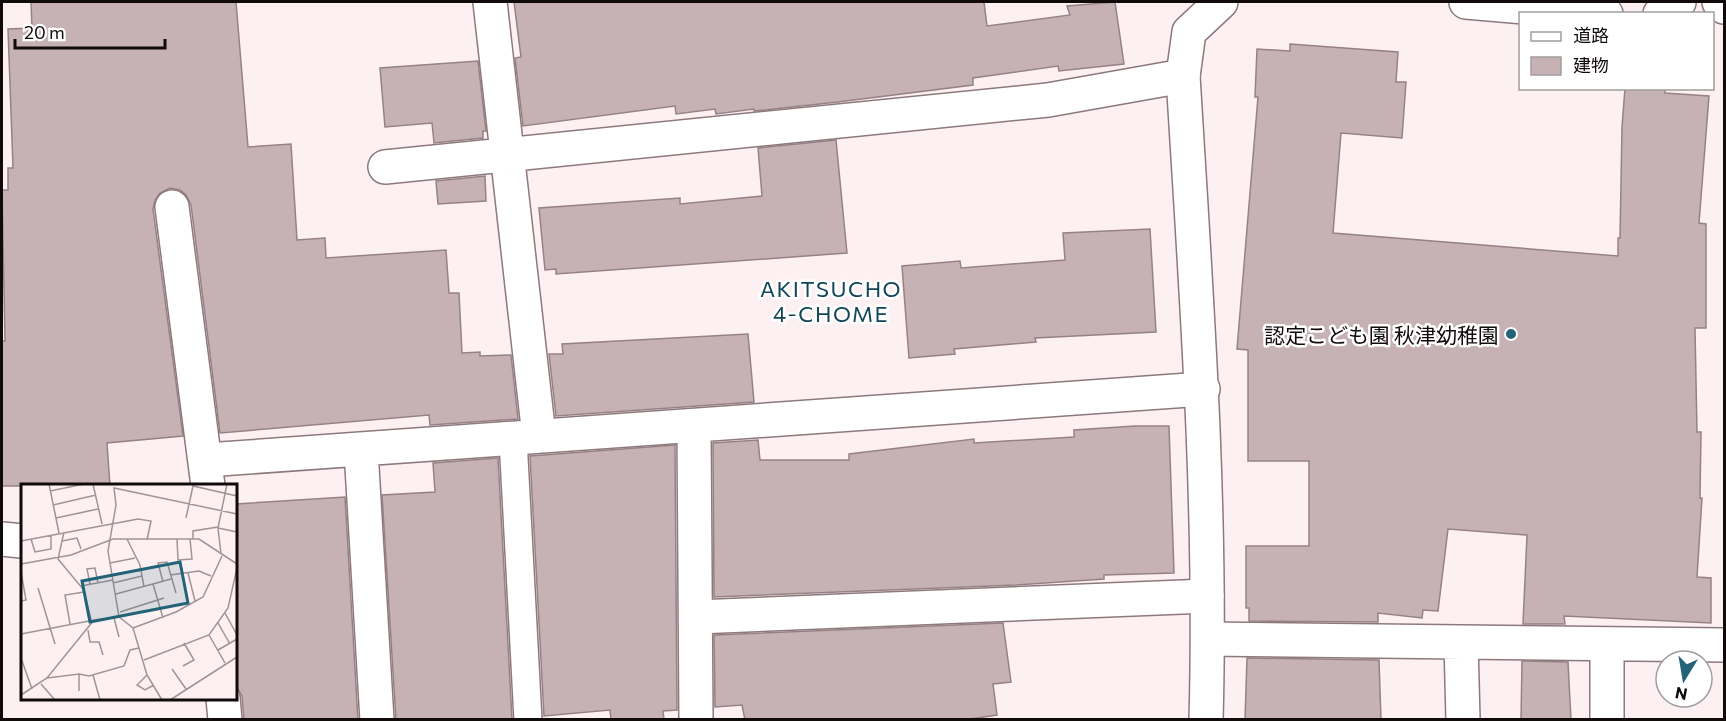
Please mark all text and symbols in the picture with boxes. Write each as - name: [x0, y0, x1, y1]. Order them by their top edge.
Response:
- scale bar: [15, 12, 165, 50]
- legend: [1519, 12, 1714, 90]
- text: 20 m: [24, 21, 65, 43]
- text: 道路: [1573, 24, 1609, 46]
- text: 建物: [1573, 54, 1609, 76]
- district label: AKITSUCHO 4-CHOME: [760, 275, 902, 327]
- place label: 認定こども園 秋津幼稚園: [1264, 322, 1499, 347]
- marker: 認定こども園 秋津幼稚園: [1504, 327, 1518, 341]
- inset map: [21, 484, 237, 700]
- north arrow: [1654, 649, 1714, 709]
- text: N: [1673, 684, 1689, 705]

